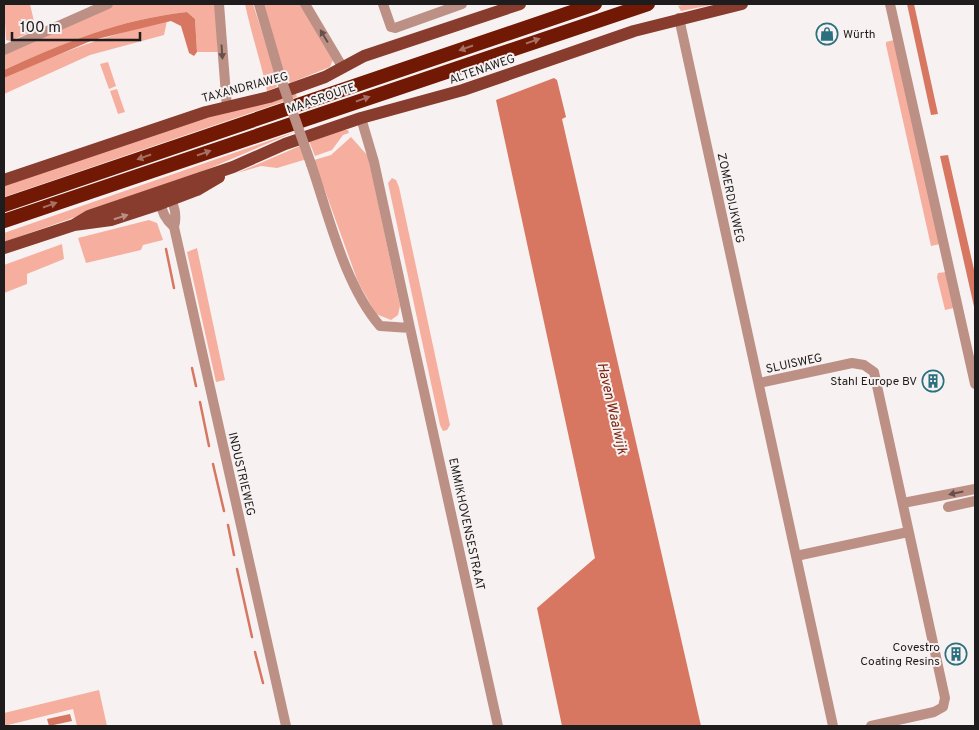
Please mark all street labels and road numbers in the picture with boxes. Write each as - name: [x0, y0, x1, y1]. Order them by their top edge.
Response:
- street label: ALTENAWEG: [447, 51, 517, 89]
- street label: TAXANDRIAWEG: [200, 69, 290, 107]
- street label: MAASROUTE: [285, 80, 358, 118]
- street label: ZOMERDIJKWEG: [713, 152, 747, 245]
- street label: SLUISWEG: [764, 350, 824, 378]
- street label: INDUSTRIEWEG: [224, 431, 258, 518]
- street label: EMMIKHOVENSESTRAAT: [444, 456, 488, 592]

